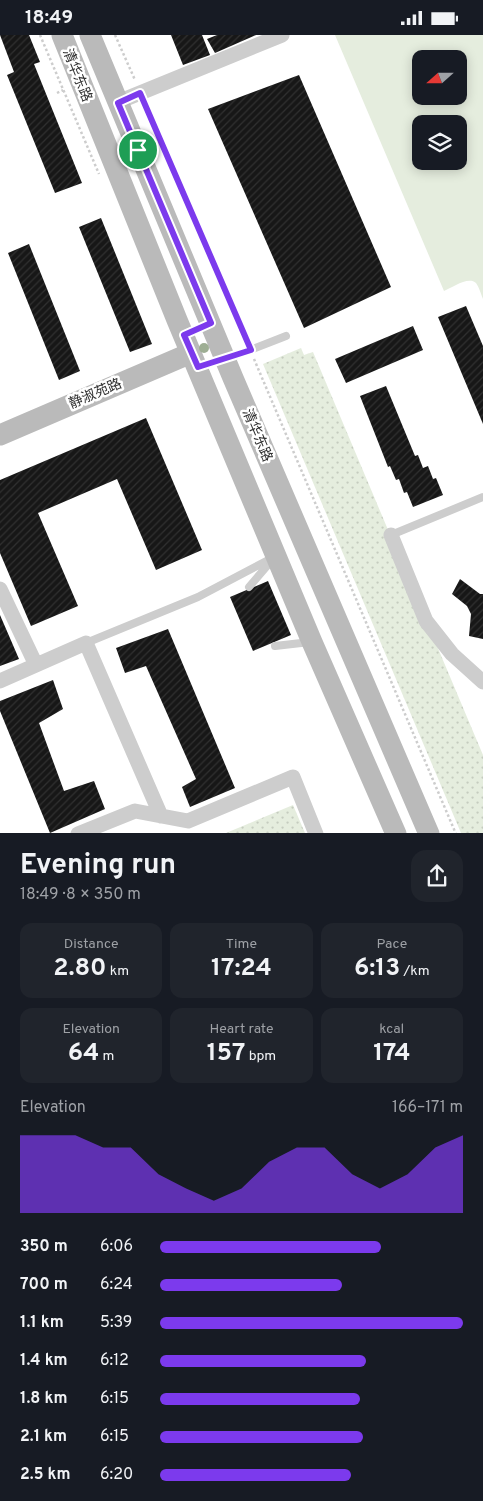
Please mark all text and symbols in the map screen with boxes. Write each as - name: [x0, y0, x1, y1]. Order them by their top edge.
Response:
- text: 18:49: [25, 6, 73, 30]
- street label: 清华东路: [58, 46, 96, 105]
- north arrow: [412, 50, 468, 105]
- map controls: [412, 50, 467, 170]
- button: layers: [412, 115, 467, 170]
- pin: [117, 129, 159, 171]
- icon: arrive: [124, 136, 152, 164]
- street label: 静淑苑路: [66, 375, 125, 413]
- street label: 清华东路: [238, 406, 276, 465]
- text: Evening run: [20, 848, 176, 884]
- button: share: [411, 850, 463, 902]
- text: 18:49 · 8 × 350 m: [20, 885, 141, 905]
- text: Distance: [64, 936, 119, 953]
- text: Time: [226, 936, 257, 953]
- text: Pace: [376, 936, 407, 953]
- text: 2.80: [53, 953, 106, 985]
- text: 17:24: [211, 953, 272, 985]
- text: 6:13: [354, 953, 400, 985]
- text: km: [106, 963, 129, 980]
- text: /km: [400, 963, 430, 980]
- text: Elevation: [62, 1021, 120, 1038]
- text: Heart rate: [209, 1021, 274, 1038]
- text: kcal: [379, 1021, 404, 1038]
- text: 64: [68, 1038, 99, 1070]
- text: 157: [207, 1038, 245, 1070]
- text: 174: [373, 1038, 411, 1070]
- text: m: [99, 1048, 114, 1065]
- text: bpm: [245, 1048, 276, 1065]
- text: Elevation: [20, 1098, 86, 1118]
- text: 166–171 m: [392, 1098, 463, 1118]
- text: 350 m: [20, 1237, 68, 1257]
- text: 6:06: [100, 1237, 133, 1257]
- text: 700 m: [20, 1275, 68, 1295]
- text: 6:24: [100, 1275, 133, 1295]
- text: 1.1 km: [20, 1313, 64, 1333]
- text: 5:39: [100, 1313, 132, 1333]
- text: 1.4 km: [20, 1351, 68, 1371]
- text: 6:12: [100, 1351, 129, 1371]
- text: 1.8 km: [20, 1389, 67, 1409]
- text: 6:15: [100, 1389, 129, 1409]
- text: 2.1 km: [20, 1427, 67, 1447]
- text: 6:15: [100, 1427, 129, 1447]
- text: 2.5 km: [20, 1465, 70, 1485]
- text: 6:20: [100, 1465, 133, 1485]

